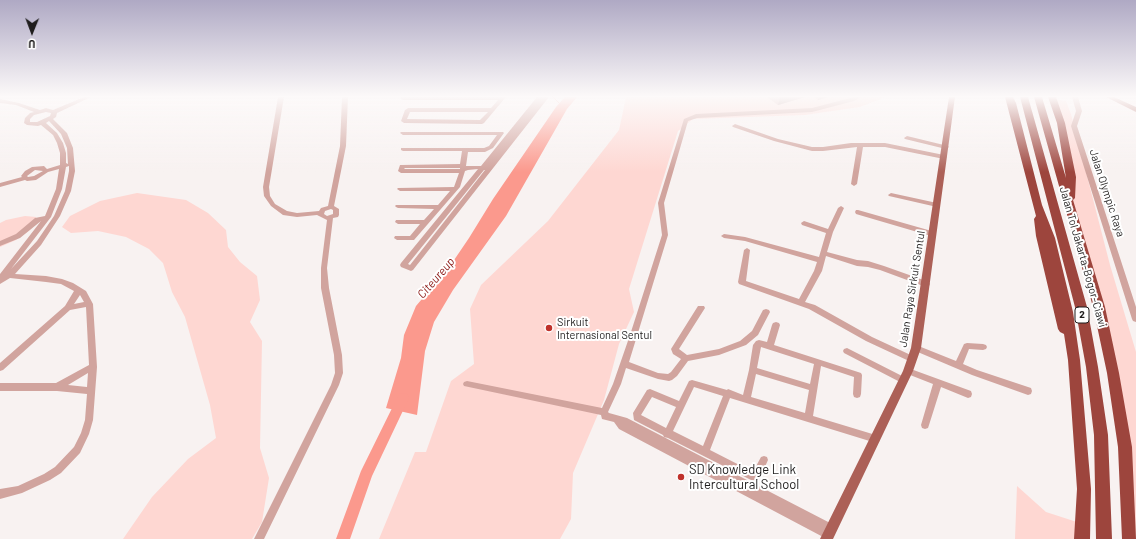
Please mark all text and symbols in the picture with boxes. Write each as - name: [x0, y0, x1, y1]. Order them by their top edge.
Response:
- north arrow: [12, 12, 52, 52]
- text: U: [28, 38, 35, 51]
- street label: Jalan Olympic Raya: [1087, 147, 1127, 239]
- street label: Jalan Tol Jakarta–Bogor–Ciawi: [1057, 185, 1109, 329]
- street label: Jalan Raya Sirkuit Sentul: [896, 230, 928, 348]
- water label: Citeureup: [414, 255, 458, 301]
- road number: 2: [1075, 307, 1089, 323]
- place label: Sirkuit Internasional Sentul: [557, 315, 652, 341]
- marker: Sirkuit Internasional Sentul: [544, 323, 554, 333]
- place label: SD Knowledge Link Intercultural School: [689, 462, 799, 493]
- marker: SD Knowledge Link Intercultural School: [676, 472, 686, 482]

